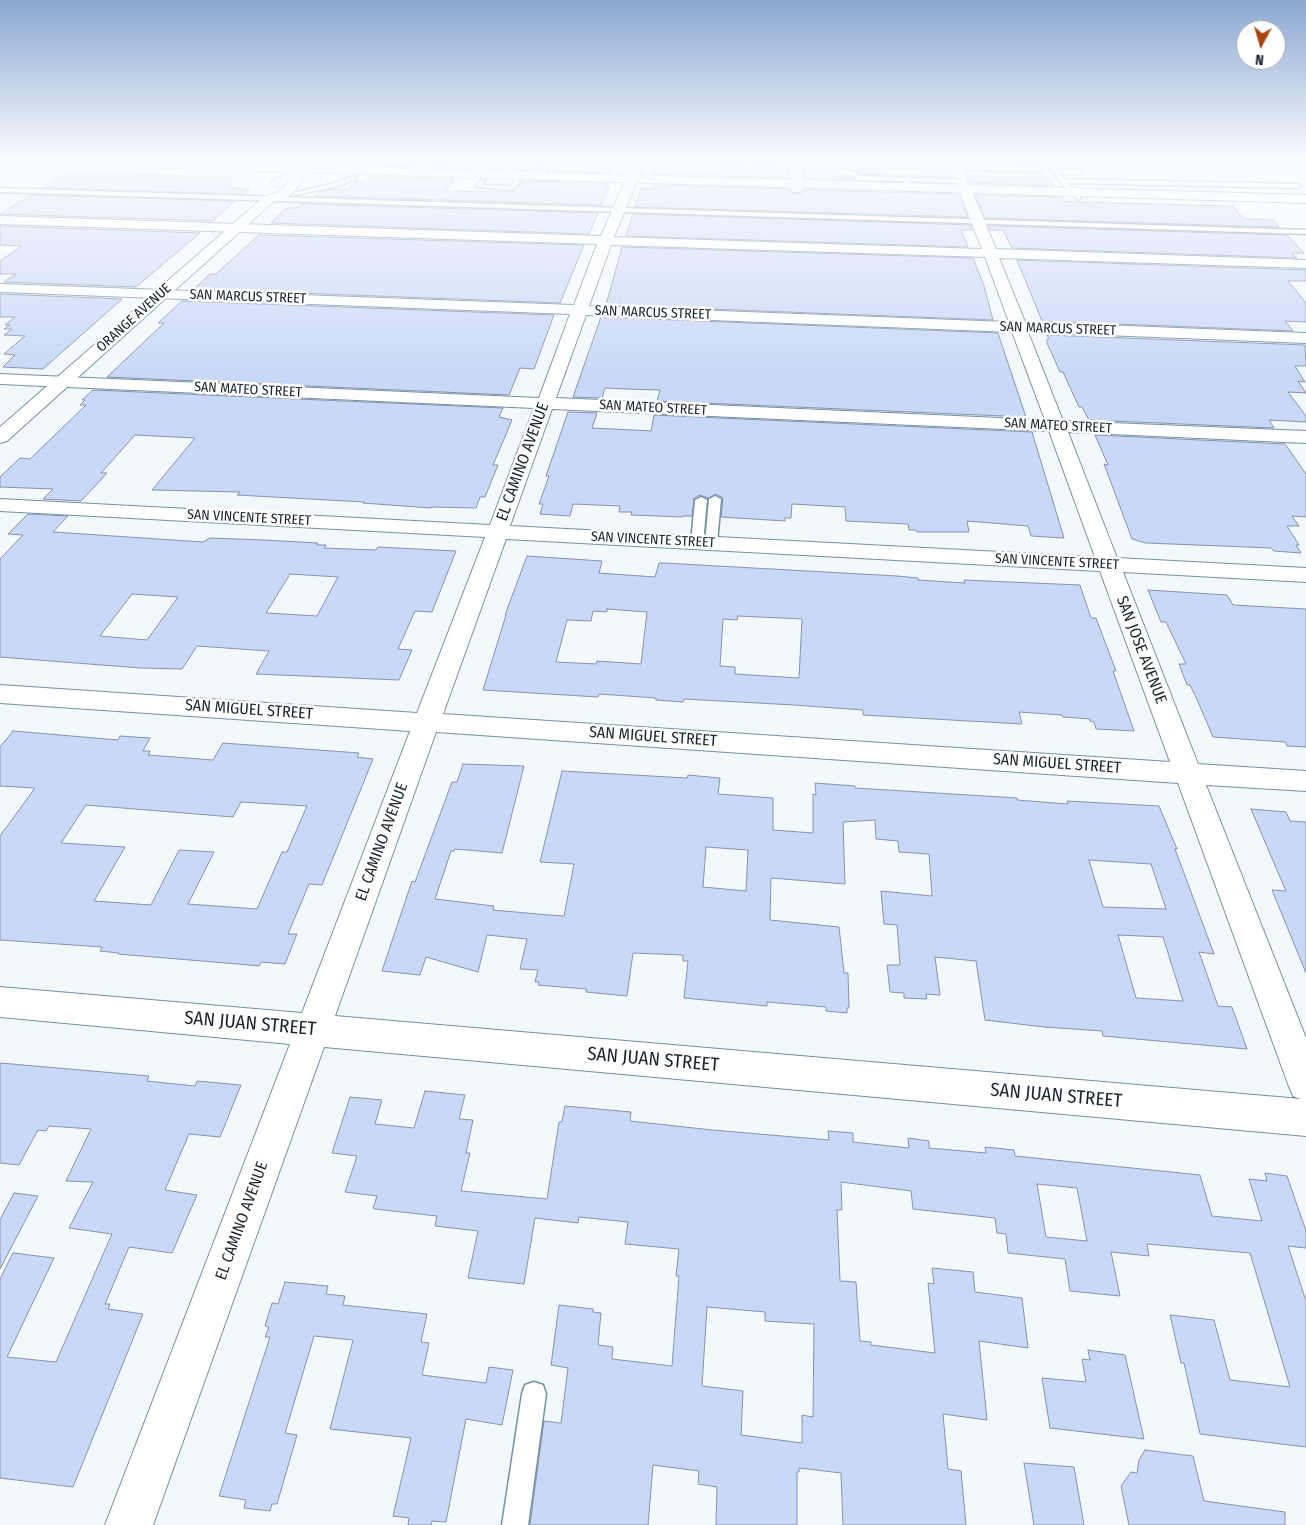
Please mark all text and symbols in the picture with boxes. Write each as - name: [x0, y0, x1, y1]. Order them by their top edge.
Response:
- north arrow: [1236, 20, 1286, 70]
- text: N: [1254, 51, 1265, 68]
- street label: ORANGE AVENUE: [93, 280, 175, 356]
- street label: SAN MARCUS STREET: [189, 287, 307, 307]
- street label: SAN MARCUS STREET: [594, 303, 712, 323]
- street label: SAN MARCUS STREET: [999, 319, 1117, 339]
- street label: SAN MATEO STREET: [194, 379, 302, 401]
- street label: SAN MATEO STREET: [599, 397, 707, 419]
- street label: EL CAMINO AVENUE: [493, 400, 553, 524]
- street label: SAN MATEO STREET: [1004, 415, 1112, 437]
- street label: SAN VINCENTE STREET: [187, 506, 311, 530]
- street label: SAN VINCENTE STREET: [591, 528, 715, 552]
- street label: SAN VINCENTE STREET: [995, 550, 1119, 574]
- street label: SAN JOSE AVENUE: [1112, 593, 1170, 707]
- street label: SAN MIGUEL STREET: [184, 696, 314, 724]
- street label: SAN MIGUEL STREET: [588, 723, 718, 751]
- street label: SAN MIGUEL STREET: [992, 750, 1122, 778]
- street label: EL CAMINO AVENUE: [352, 780, 412, 904]
- street label: SAN JUAN STREET: [183, 1007, 317, 1041]
- street label: SAN JUAN STREET: [586, 1043, 720, 1077]
- street label: SAN JUAN STREET: [989, 1079, 1123, 1113]
- street label: EL CAMINO AVENUE: [212, 1159, 272, 1283]

